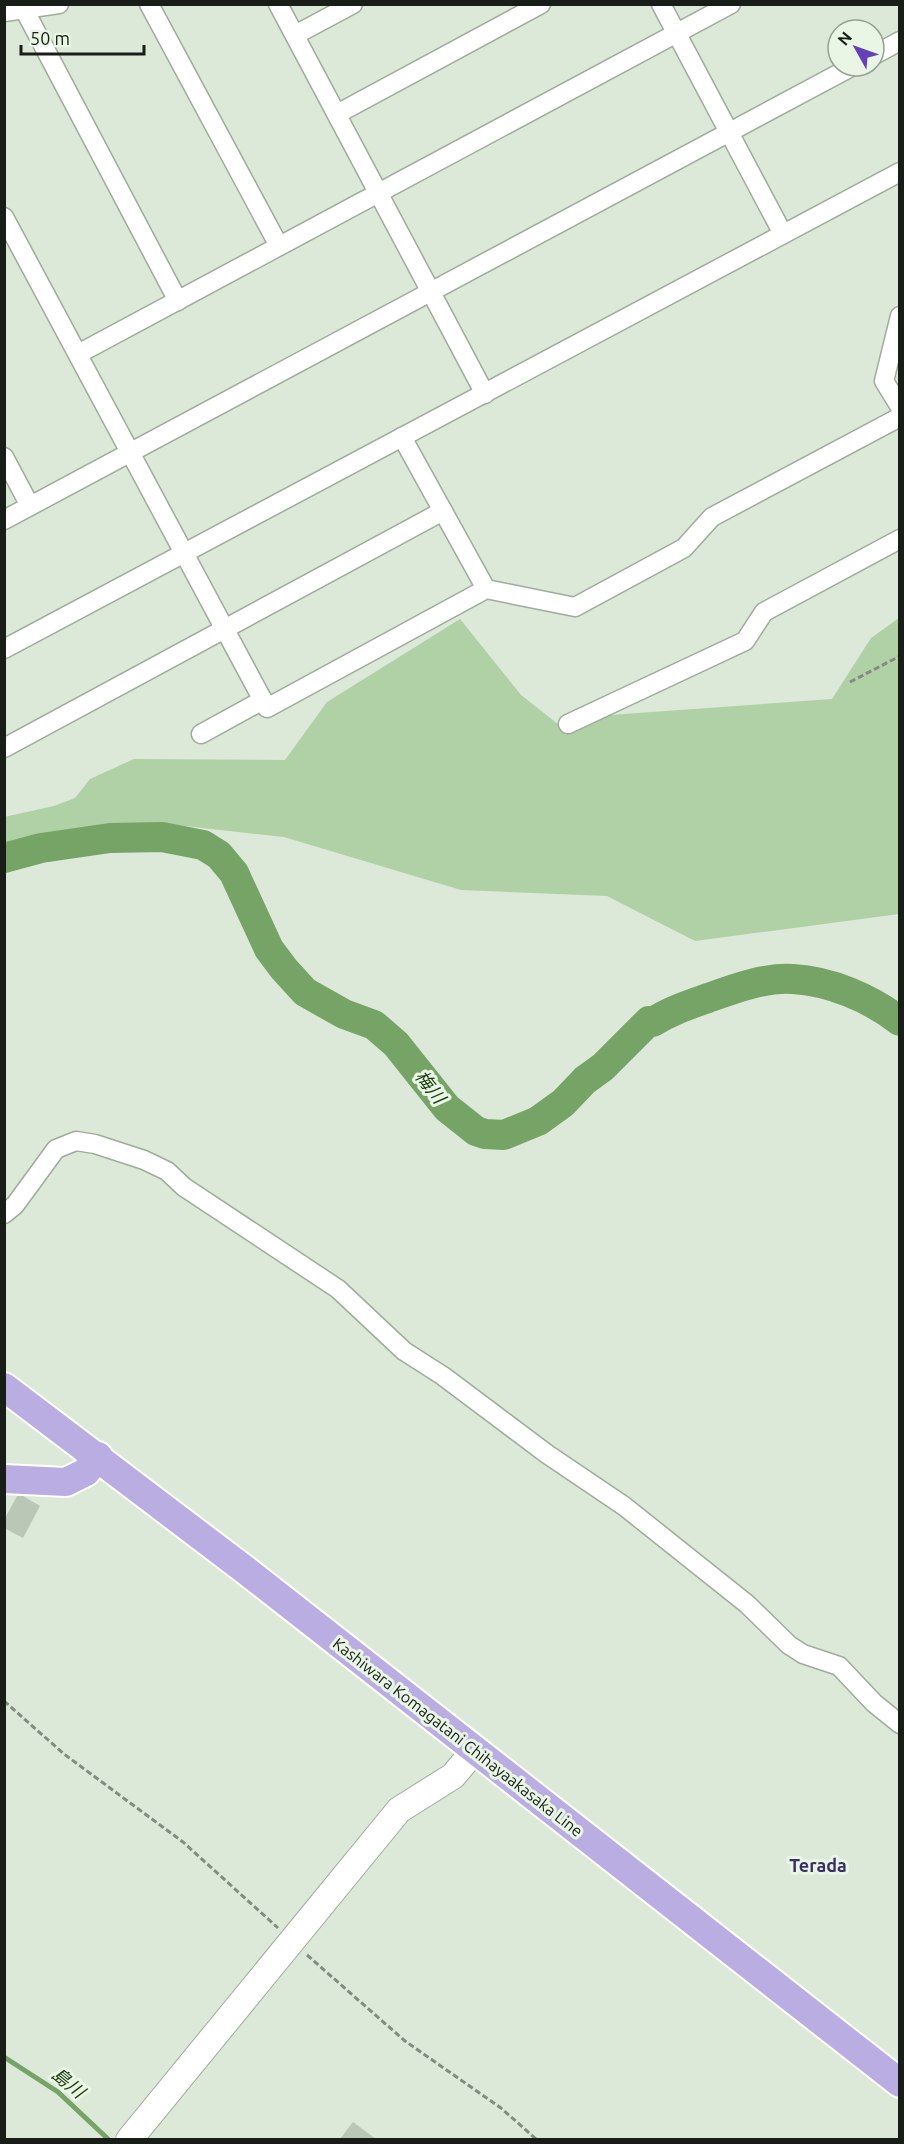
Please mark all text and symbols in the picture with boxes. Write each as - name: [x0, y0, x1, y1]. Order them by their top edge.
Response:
- scale bar: [21, 18, 144, 56]
- north arrow: [826, 18, 886, 78]
- text: 50 m: [30, 28, 70, 48]
- text: N: [834, 28, 855, 49]
- water label: 梅川: [412, 1066, 451, 1108]
- street label: Kashiwara Komagatani Chihayaakasaka Line: [330, 1634, 586, 1840]
- district label: Terada: [789, 1855, 847, 1875]
- water label: 島川: [48, 2063, 90, 2103]

